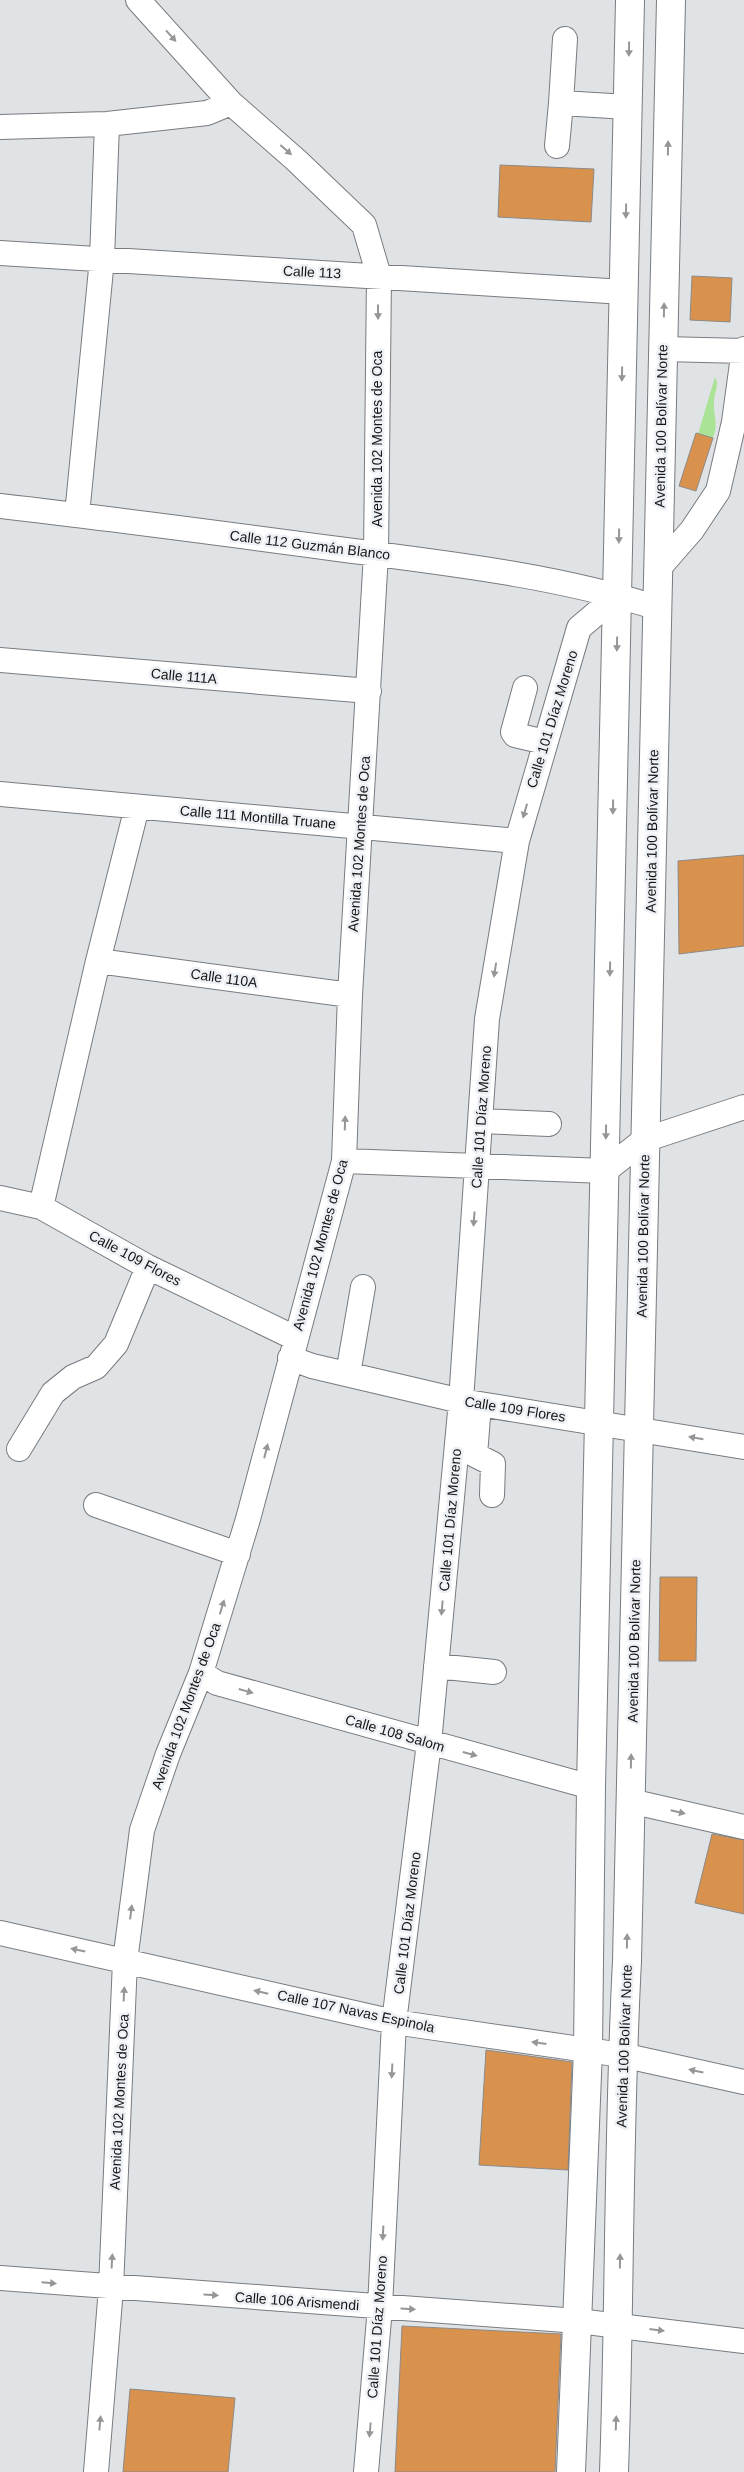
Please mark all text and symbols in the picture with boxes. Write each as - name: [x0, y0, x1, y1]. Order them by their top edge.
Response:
- one-way arrow: [165, 30, 176, 42]
- one-way arrow: [625, 41, 633, 57]
- one-way arrow: [664, 140, 672, 156]
- one-way arrow: [279, 145, 292, 156]
- one-way arrow: [621, 203, 629, 219]
- street label: Calle 113: [283, 262, 342, 282]
- one-way arrow: [660, 302, 668, 318]
- one-way arrow: [374, 304, 382, 320]
- street label: Avenida 100 Bolívar Norte: [652, 344, 670, 508]
- street label: Avenida 102 Montes de Oca: [369, 351, 385, 527]
- one-way arrow: [618, 366, 626, 382]
- street label: Calle 112 Guzmán Blanco: [229, 527, 391, 563]
- one-way arrow: [615, 528, 623, 544]
- one-way arrow: [613, 636, 621, 652]
- street label: Calle 101 Díaz Moreno: [523, 648, 581, 790]
- street label: Calle 111A: [150, 665, 218, 687]
- street label: Avenida 100 Bolívar Norte: [643, 749, 661, 913]
- street label: Avenida 102 Montes de Oca: [345, 755, 373, 933]
- one-way arrow: [609, 799, 617, 815]
- street label: Calle 111 Montilla Truane: [179, 802, 337, 832]
- one-way arrow: [521, 803, 529, 818]
- one-way arrow: [606, 961, 614, 977]
- one-way arrow: [491, 963, 499, 979]
- street label: Calle 110A: [189, 965, 259, 991]
- street label: Calle 101 Díaz Moreno: [468, 1045, 494, 1189]
- one-way arrow: [341, 1115, 349, 1131]
- one-way arrow: [602, 1124, 610, 1140]
- street label: Avenida 100 Bolívar Norte: [634, 1154, 652, 1318]
- street label: Avenida 102 Montes de Oca: [289, 1158, 351, 1332]
- one-way arrow: [470, 1212, 478, 1228]
- street label: Calle 109 Flores: [86, 1227, 184, 1289]
- street label: Calle 109 Flores: [463, 1393, 567, 1425]
- one-way arrow: [688, 1434, 704, 1442]
- one-way arrow: [262, 1443, 270, 1458]
- street label: Calle 101 Díaz Moreno: [436, 1448, 464, 1592]
- street label: Avenida 100 Bolívar Norte: [625, 1559, 643, 1723]
- one-way arrow: [218, 1599, 226, 1614]
- one-way arrow: [438, 1600, 446, 1616]
- street label: Avenida 102 Montes de Oca: [148, 1620, 224, 1792]
- one-way arrow: [238, 1687, 254, 1695]
- street label: Calle 108 Salom: [343, 1711, 447, 1755]
- one-way arrow: [462, 1750, 477, 1758]
- one-way arrow: [627, 1753, 635, 1769]
- one-way arrow: [670, 1808, 685, 1816]
- street label: Calle 101 Díaz Moreno: [390, 1851, 424, 1995]
- one-way arrow: [128, 1904, 136, 1920]
- one-way arrow: [624, 1933, 632, 1949]
- one-way arrow: [70, 1946, 85, 1954]
- street label: Avenida 100 Bolívar Norte: [613, 1964, 635, 2128]
- one-way arrow: [120, 1986, 128, 2002]
- street label: Calle 107 Navas Espinola: [276, 1987, 436, 2036]
- one-way arrow: [254, 1988, 269, 1996]
- street label: Avenida 102 Montes de Oca: [106, 2013, 132, 2191]
- one-way arrow: [531, 2039, 547, 2047]
- one-way arrow: [387, 2063, 395, 2079]
- one-way arrow: [688, 2067, 704, 2075]
- one-way arrow: [379, 2225, 387, 2241]
- one-way arrow: [108, 2253, 116, 2269]
- one-way arrow: [616, 2253, 624, 2269]
- street label: Calle 101 Díaz Moreno: [364, 2255, 390, 2399]
- one-way arrow: [41, 2279, 57, 2287]
- street label: Calle 106 Arismendi: [234, 2289, 360, 2313]
- one-way arrow: [203, 2291, 219, 2299]
- one-way arrow: [400, 2305, 416, 2313]
- one-way arrow: [649, 2326, 665, 2334]
- one-way arrow: [96, 2415, 104, 2431]
- one-way arrow: [612, 2415, 620, 2431]
- one-way arrow: [365, 2422, 373, 2438]

